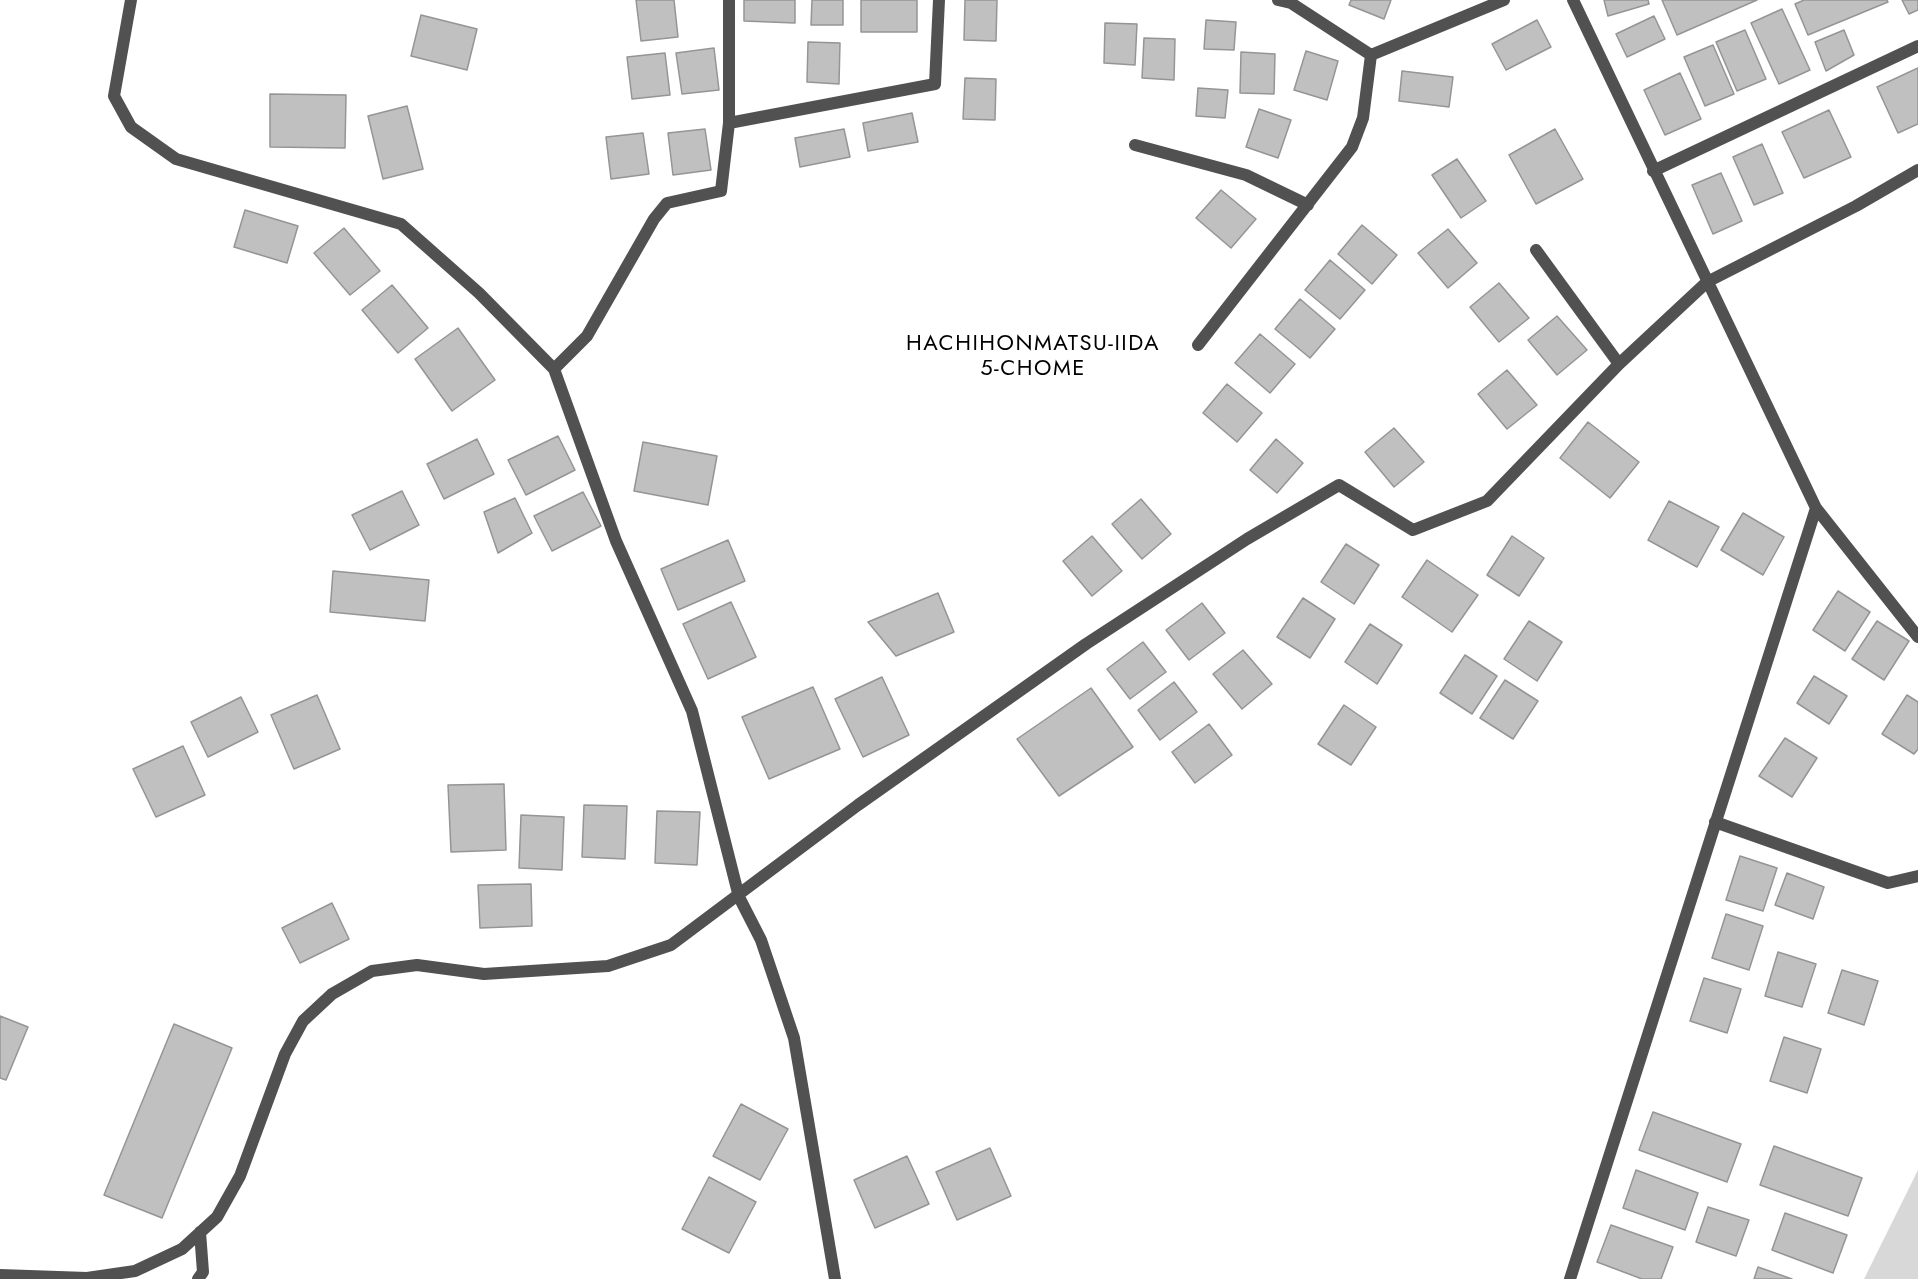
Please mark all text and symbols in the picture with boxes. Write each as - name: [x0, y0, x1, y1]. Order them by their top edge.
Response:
- district label: HACHIHONMATSU-IIDA 5-CHOME: [906, 332, 1160, 384]

